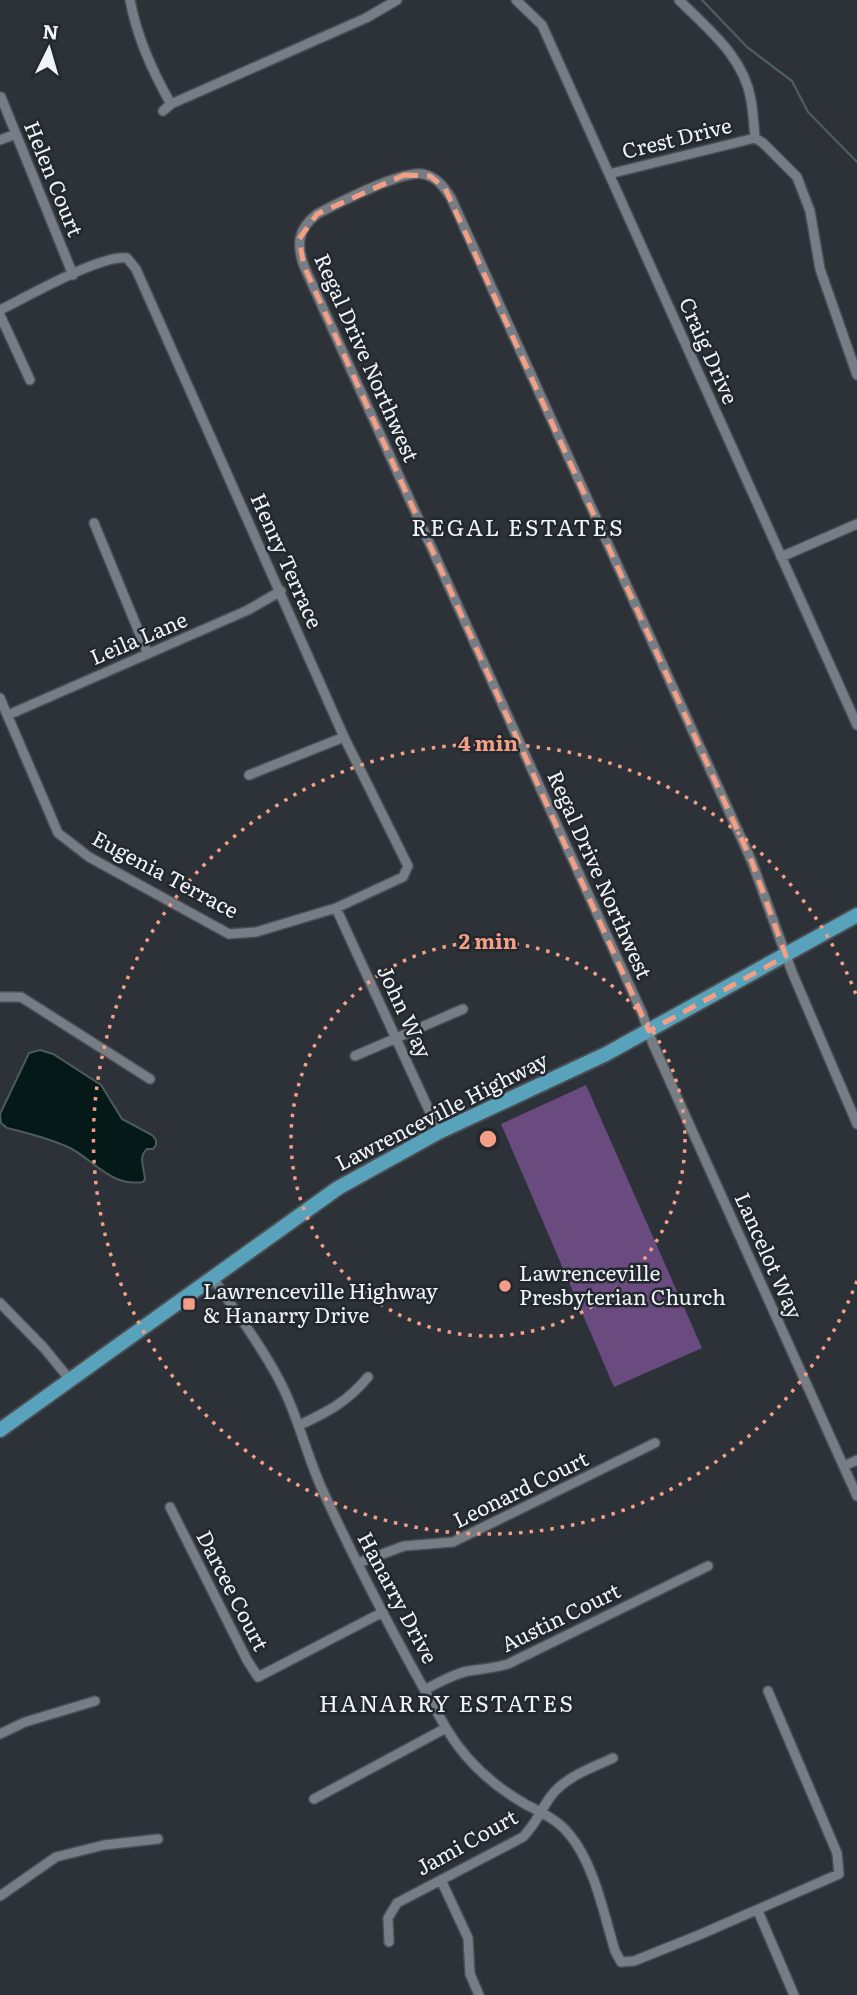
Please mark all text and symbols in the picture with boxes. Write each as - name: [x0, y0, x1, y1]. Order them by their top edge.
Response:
- north arrow: [14, 14, 84, 84]
- text: N: [41, 16, 60, 46]
- street label: Crest Drive: [618, 108, 735, 165]
- street label: Helen Court: [18, 116, 93, 241]
- street label: Regal Drive Northwest: [308, 248, 428, 467]
- street label: Craig Drive: [673, 292, 748, 408]
- street label: Henry Terrace: [245, 487, 332, 633]
- district label: REGAL ESTATES: [411, 509, 625, 543]
- street label: Leila Lane: [85, 602, 192, 671]
- text: 4 min: [458, 726, 518, 757]
- street label: Regal Drive Northwest: [541, 765, 661, 984]
- street label: Eugenia Terrace: [87, 821, 245, 925]
- text: 2 min: [459, 924, 518, 955]
- street label: John Way: [371, 959, 442, 1063]
- street label: Lawrenceville Highway: [329, 1042, 553, 1177]
- centre of rings: [476, 1127, 500, 1151]
- street label: Lancelot Way: [729, 1187, 812, 1324]
- place label: Lawrenceville Presbyterian Church: [519, 1256, 726, 1311]
- place label: Lawrenceville Highway & Hanarry Drive: [203, 1274, 439, 1329]
- marker: Lawrenceville Presbyterian Church: [497, 1278, 513, 1294]
- marker: Lawrenceville Highway & Hanarry Drive: [181, 1296, 197, 1312]
- street label: Leonard Court: [447, 1441, 593, 1534]
- street label: Darcee Court: [190, 1524, 278, 1656]
- street label: Hanarry Drive: [351, 1526, 447, 1668]
- street label: Austin Court: [495, 1573, 625, 1658]
- district label: HANARRY ESTATES: [319, 1685, 575, 1719]
- street label: Jami Court: [409, 1800, 523, 1882]

